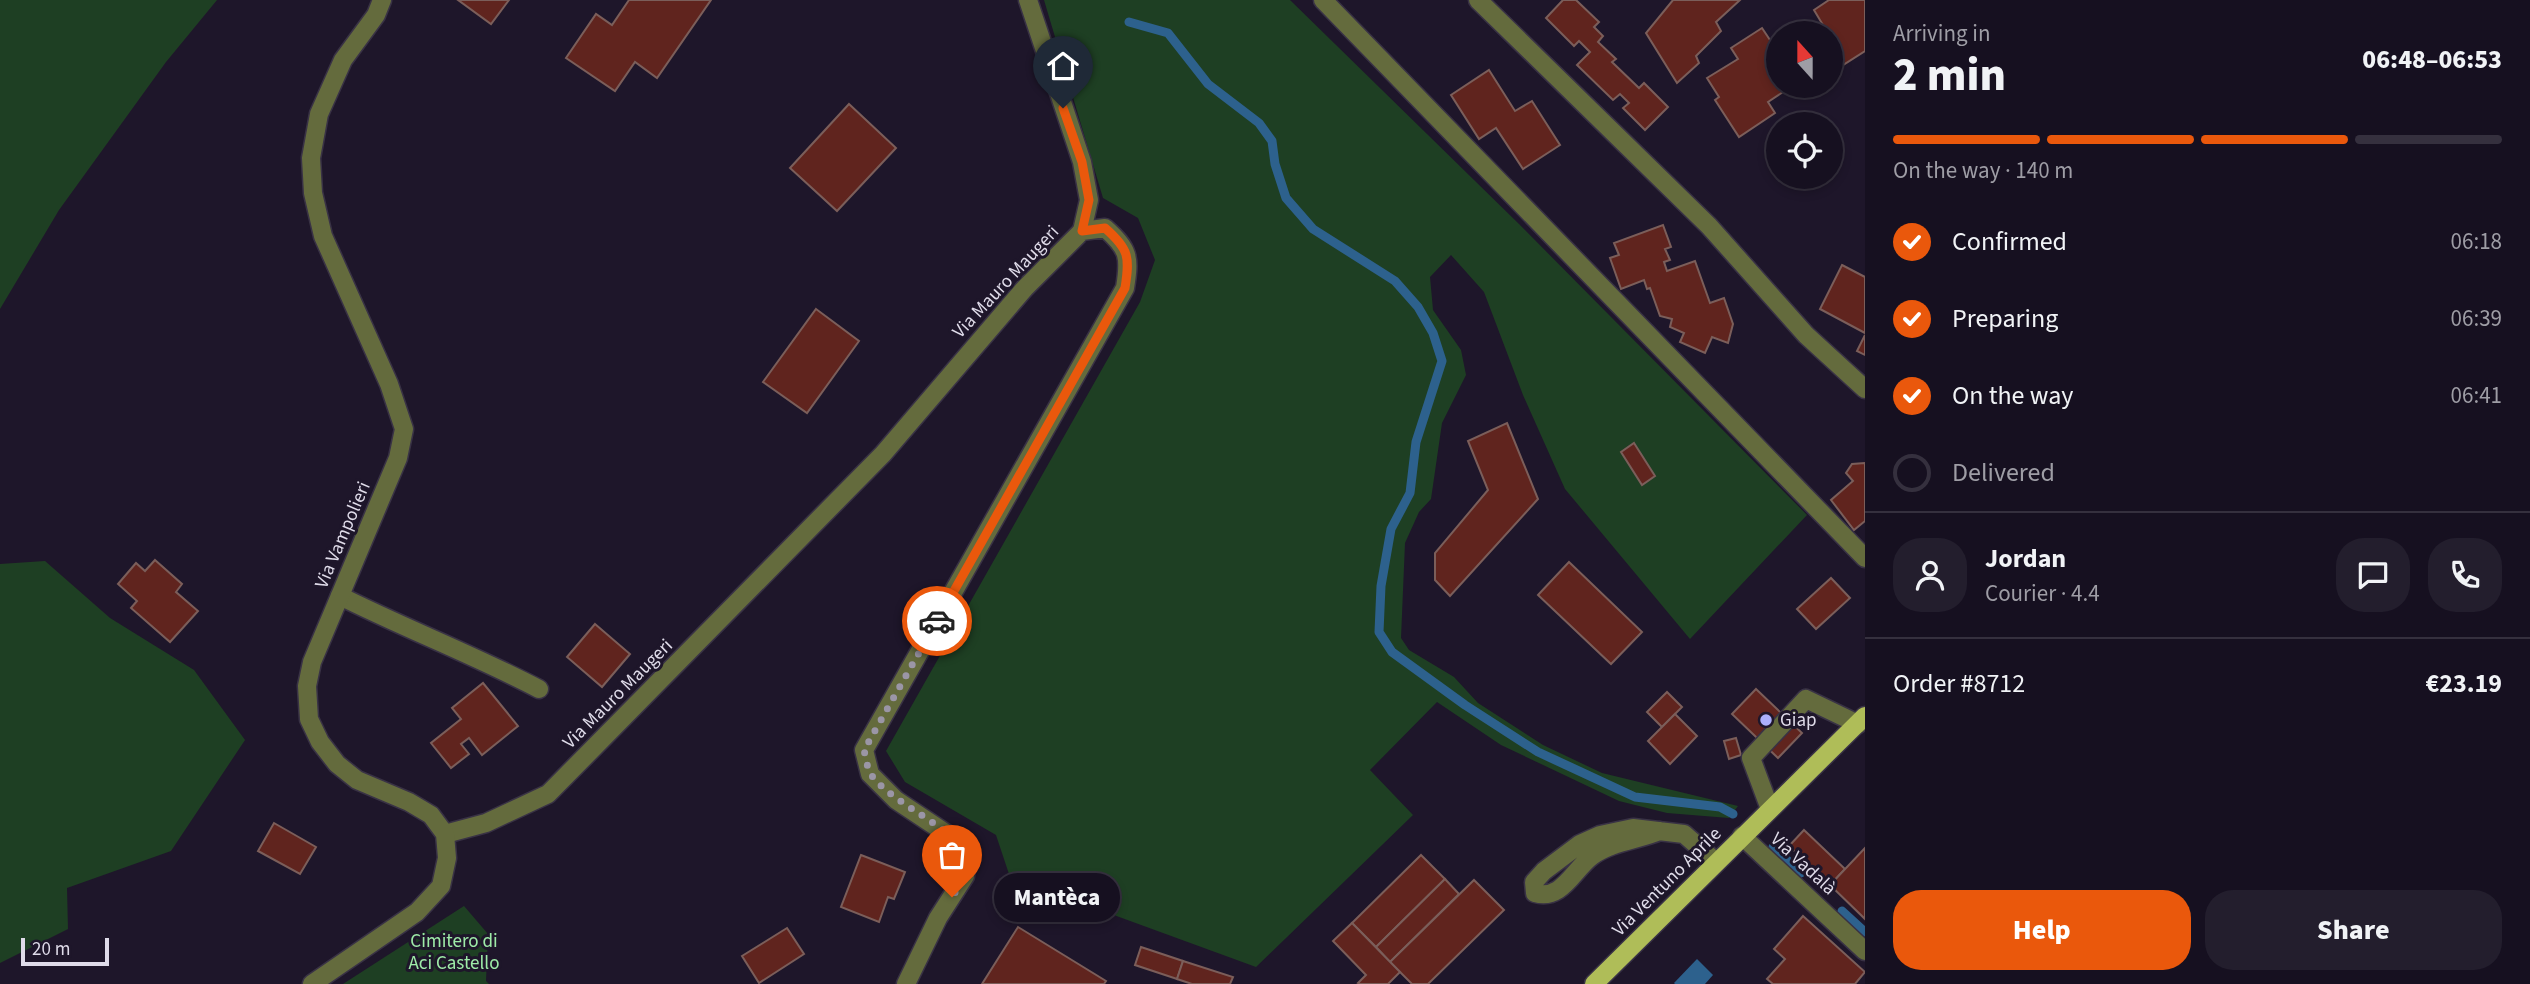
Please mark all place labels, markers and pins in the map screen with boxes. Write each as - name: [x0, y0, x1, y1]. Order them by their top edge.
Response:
- pin: [1033, 36, 1093, 108]
- place label: Giap: [1780, 707, 1817, 734]
- marker: Giap: [1758, 712, 1774, 728]
- pin: [922, 825, 982, 897]
- callout: Mantèca: [994, 872, 1120, 922]

